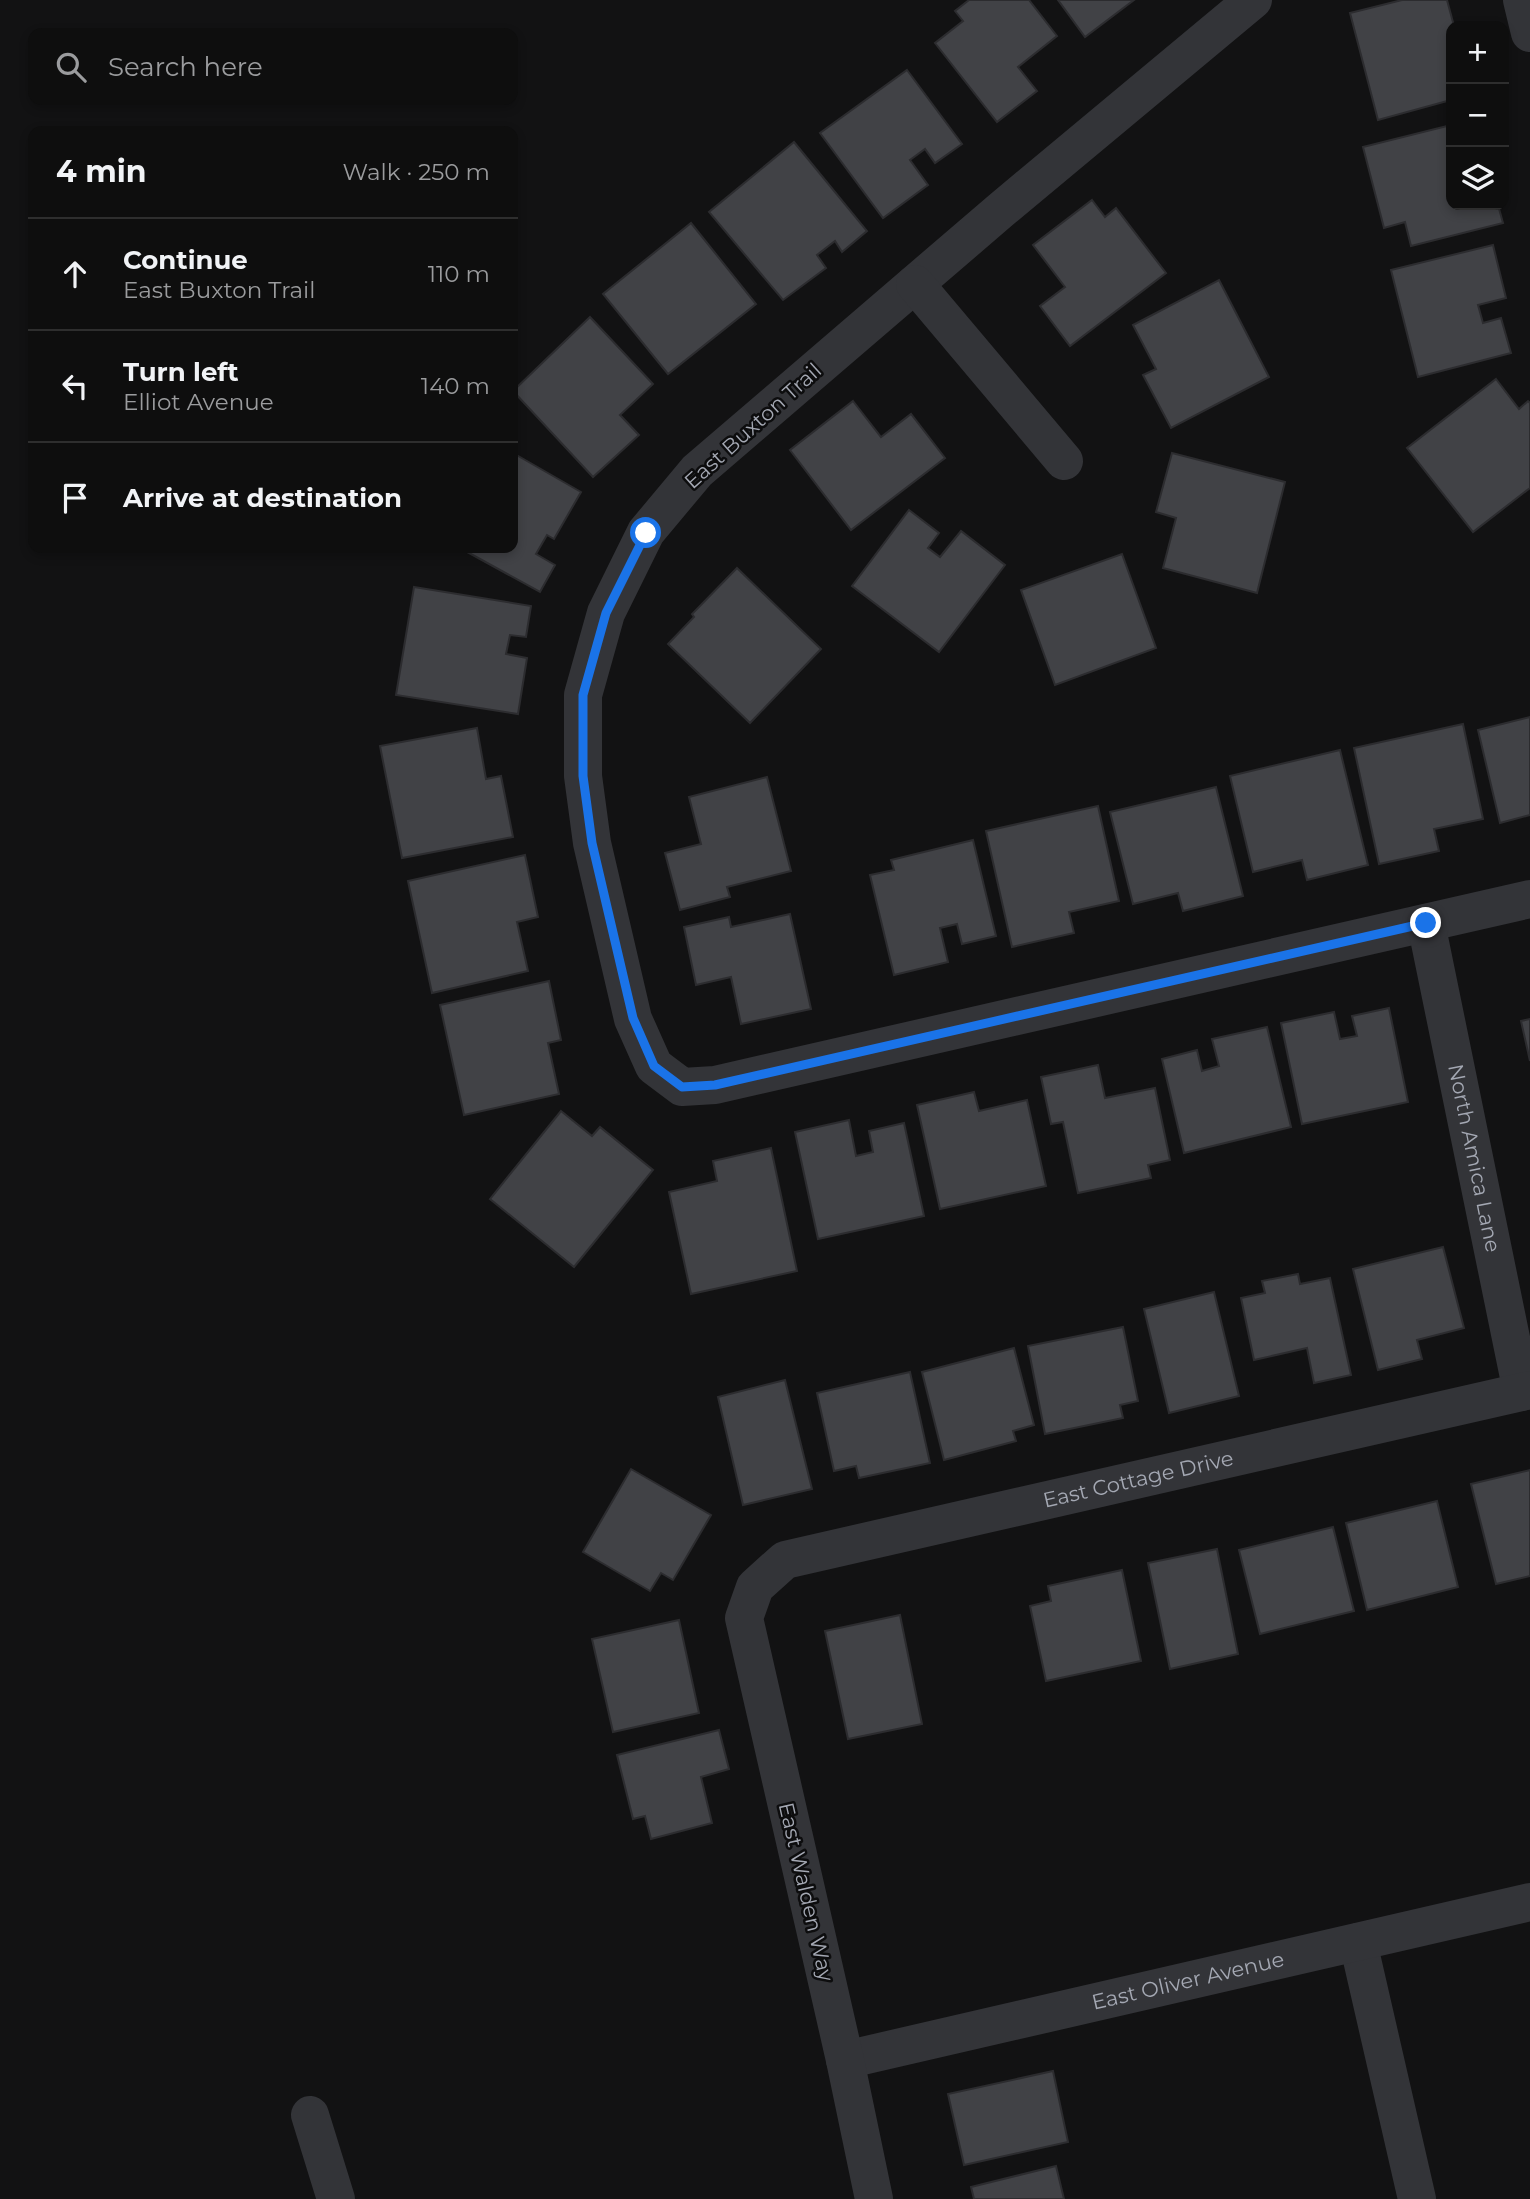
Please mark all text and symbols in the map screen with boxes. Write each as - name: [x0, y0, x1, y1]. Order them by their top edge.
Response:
- map controls: [1446, 21, 1509, 210]
- button: +: [1446, 21, 1509, 84]
- search box: [28, 28, 518, 105]
- icon: search: [52, 48, 90, 86]
- text: Search here: [108, 51, 263, 83]
- button: −: [1446, 84, 1509, 147]
- button: layers: [1446, 147, 1509, 210]
- text: 4 min: [56, 153, 146, 190]
- text: Walk · 250 m: [343, 158, 490, 186]
- text: Continue: [123, 244, 248, 276]
- icon: ahead: [56, 255, 94, 293]
- text: 110 m: [428, 260, 490, 288]
- text: East Buxton Trail: [123, 276, 315, 304]
- text: Turn left: [123, 356, 239, 388]
- street label: East Buxton Trail: [679, 358, 826, 494]
- icon: left: [56, 367, 94, 405]
- text: 140 m: [421, 372, 490, 400]
- text: Elliot Avenue: [123, 388, 274, 416]
- icon: arrive: [56, 479, 94, 517]
- text: Arrive at destination: [123, 482, 402, 514]
- route start: [630, 517, 661, 548]
- route end: [1410, 907, 1441, 938]
- street label: North Amica Lane: [1443, 1062, 1506, 1254]
- street label: East Cottage Drive: [1041, 1445, 1236, 1513]
- street label: East Walden Way: [774, 1800, 839, 1984]
- street label: East Oliver Avenue: [1089, 1946, 1286, 2015]

